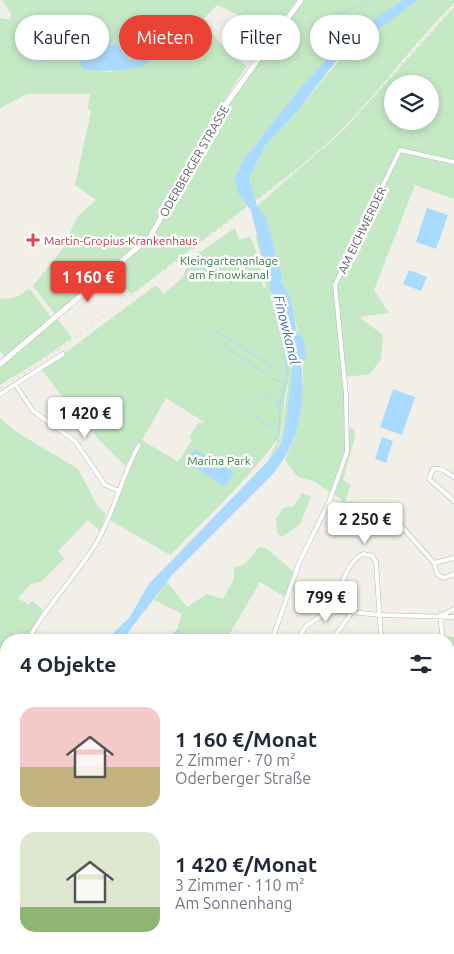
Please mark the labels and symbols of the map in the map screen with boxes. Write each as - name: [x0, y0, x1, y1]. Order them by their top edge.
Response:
- street label: ODERBERGER STRASSE: [157, 103, 231, 219]
- street label: AM EICHWERDER: [335, 184, 389, 275]
- marker: Martin-Gropius-Krankenhaus: [26, 233, 40, 247]
- place label: Martin-Gropius-Krankenhaus: [44, 234, 197, 247]
- park label: Kleingartenanlage am Finowkanal: [180, 254, 278, 281]
- pin: 1 160 €: [42, 260, 134, 303]
- water label: Finowkanal: [271, 294, 303, 366]
- pin: 1 420 €: [39, 396, 131, 439]
- park label: Marina Park: [187, 454, 251, 467]
- pin: 2 250 €: [319, 502, 411, 545]
- pin: 799 €: [291, 580, 361, 623]

